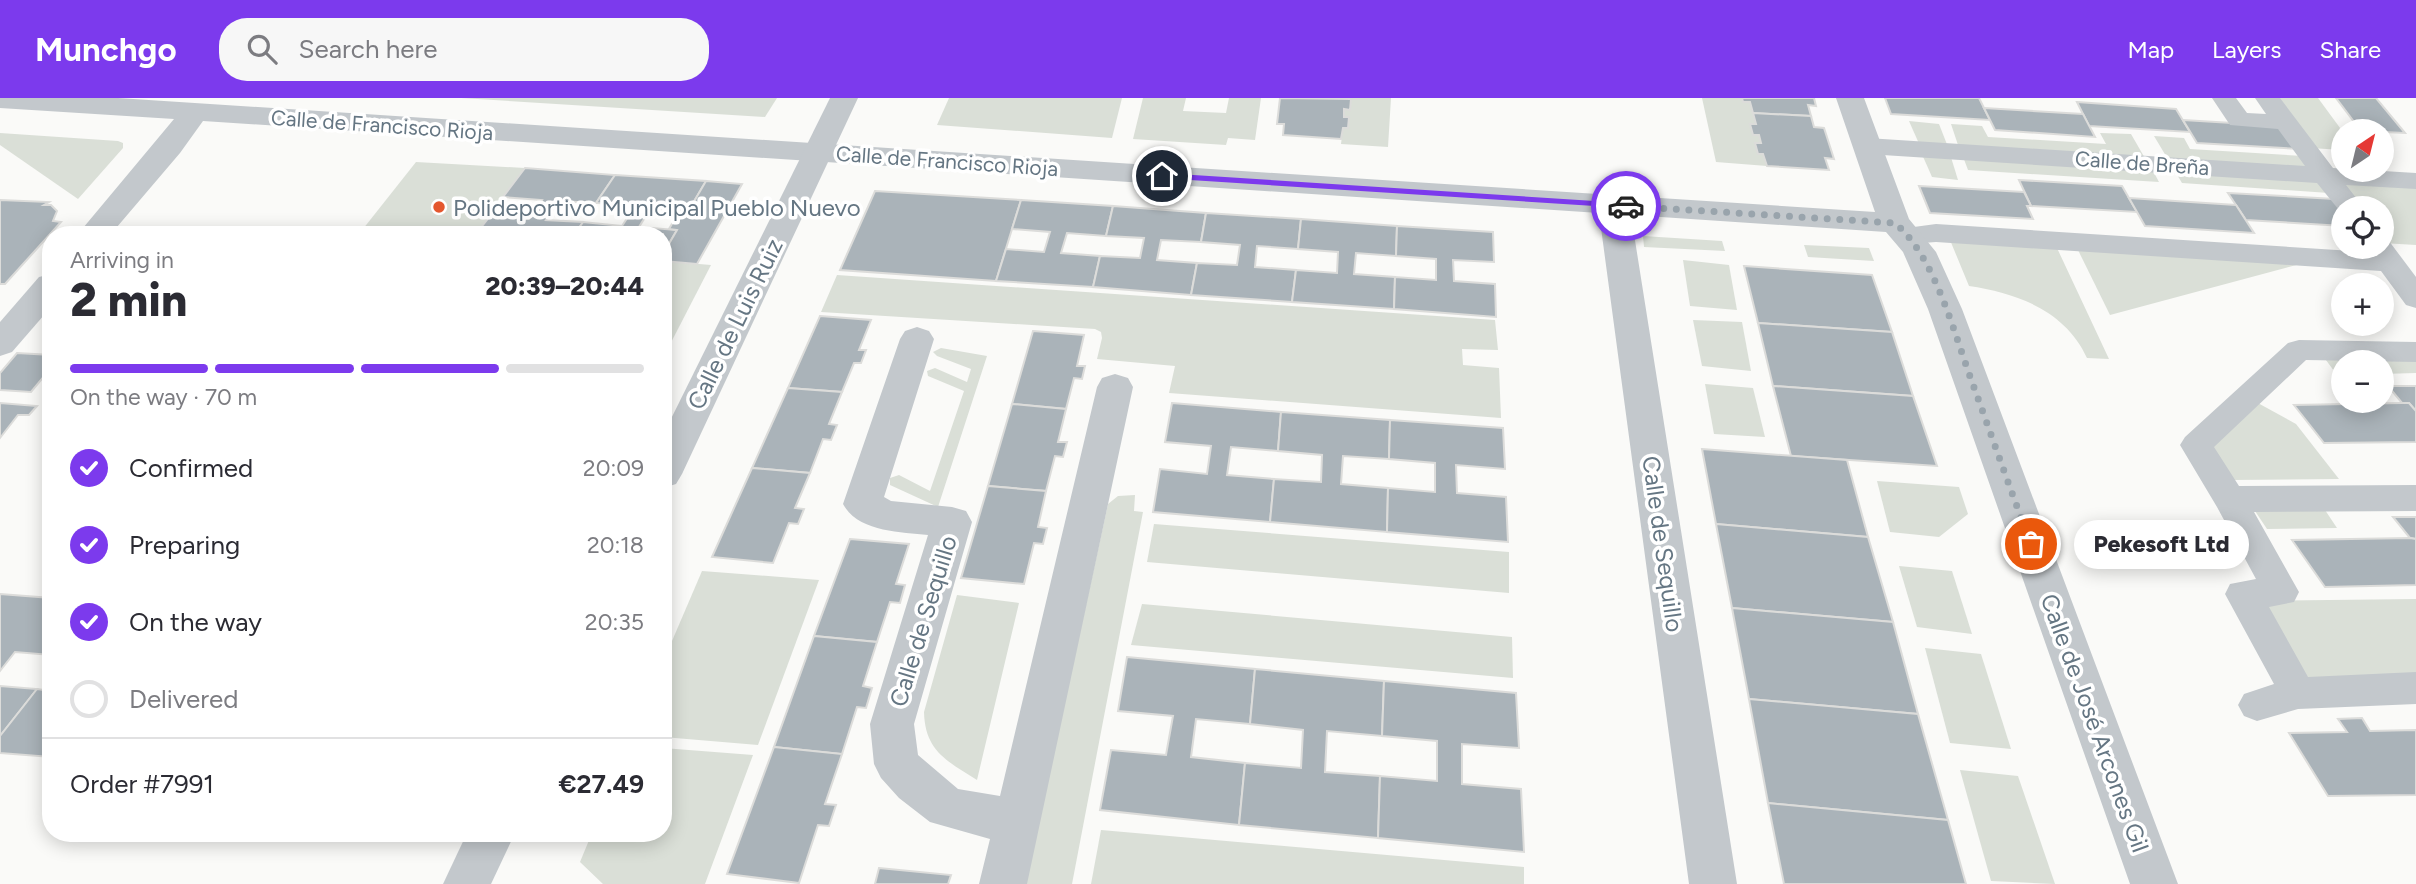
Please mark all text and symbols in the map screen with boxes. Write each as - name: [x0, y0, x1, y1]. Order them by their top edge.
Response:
- search box: [219, 18, 709, 81]
- text: Munchgo: [35, 30, 177, 69]
- icon: search: [243, 30, 281, 68]
- text: Search here: [299, 33, 438, 65]
- text: Map: [2127, 35, 2174, 64]
- text: Layers: [2212, 35, 2281, 64]
- text: Share: [2319, 35, 2381, 64]
- street label: Calle de Francisco Rioja: [270, 105, 494, 145]
- north arrow: [2331, 119, 2394, 182]
- map controls: [2331, 119, 2394, 413]
- street label: Calle de Francisco Rioja: [835, 141, 1059, 181]
- pin: [1132, 146, 1192, 206]
- street label: Calle de Breña: [2074, 146, 2210, 180]
- icon: home: [1143, 157, 1181, 195]
- courier: [1591, 171, 1661, 241]
- icon: car: [1607, 187, 1645, 225]
- place label: Polideportivo Municipal Pueblo Nuevo: [453, 193, 861, 222]
- button: locate: [2331, 196, 2394, 259]
- marker: Polideportivo Municipal Pueblo Nuevo: [431, 199, 447, 215]
- street label: Calle de Luis Ruiz: [681, 234, 789, 414]
- text: Arriving in: [70, 246, 174, 274]
- text: 20:39–20:44: [485, 270, 644, 302]
- text: 2 min: [70, 272, 187, 328]
- button: +: [2331, 273, 2394, 336]
- button: −: [2331, 350, 2394, 413]
- text: On the way · 70 m: [70, 383, 257, 411]
- icon: check: [70, 449, 108, 487]
- text: Confirmed: [129, 452, 253, 484]
- text: 20:09: [583, 454, 644, 482]
- street label: Calle de Sequillo: [1636, 454, 1690, 634]
- pin: [2001, 514, 2061, 574]
- callout: Pekesoft Ltd: [2073, 520, 2248, 569]
- icon: bag: [2012, 525, 2050, 563]
- icon: check: [70, 526, 108, 564]
- text: Preparing: [129, 529, 240, 561]
- text: Pekesoft Ltd: [2094, 530, 2230, 558]
- text: 20:18: [587, 531, 644, 559]
- street label: Calle de Sequillo: [883, 532, 963, 710]
- street label: Calle de José Arcones Gil: [2035, 590, 2155, 856]
- icon: check: [70, 603, 108, 641]
- text: On the way: [129, 606, 262, 638]
- text: 20:35: [585, 608, 644, 636]
- text: Delivered: [129, 683, 238, 715]
- text: Order #7991: [70, 768, 214, 800]
- text: €27.49: [558, 768, 644, 800]

